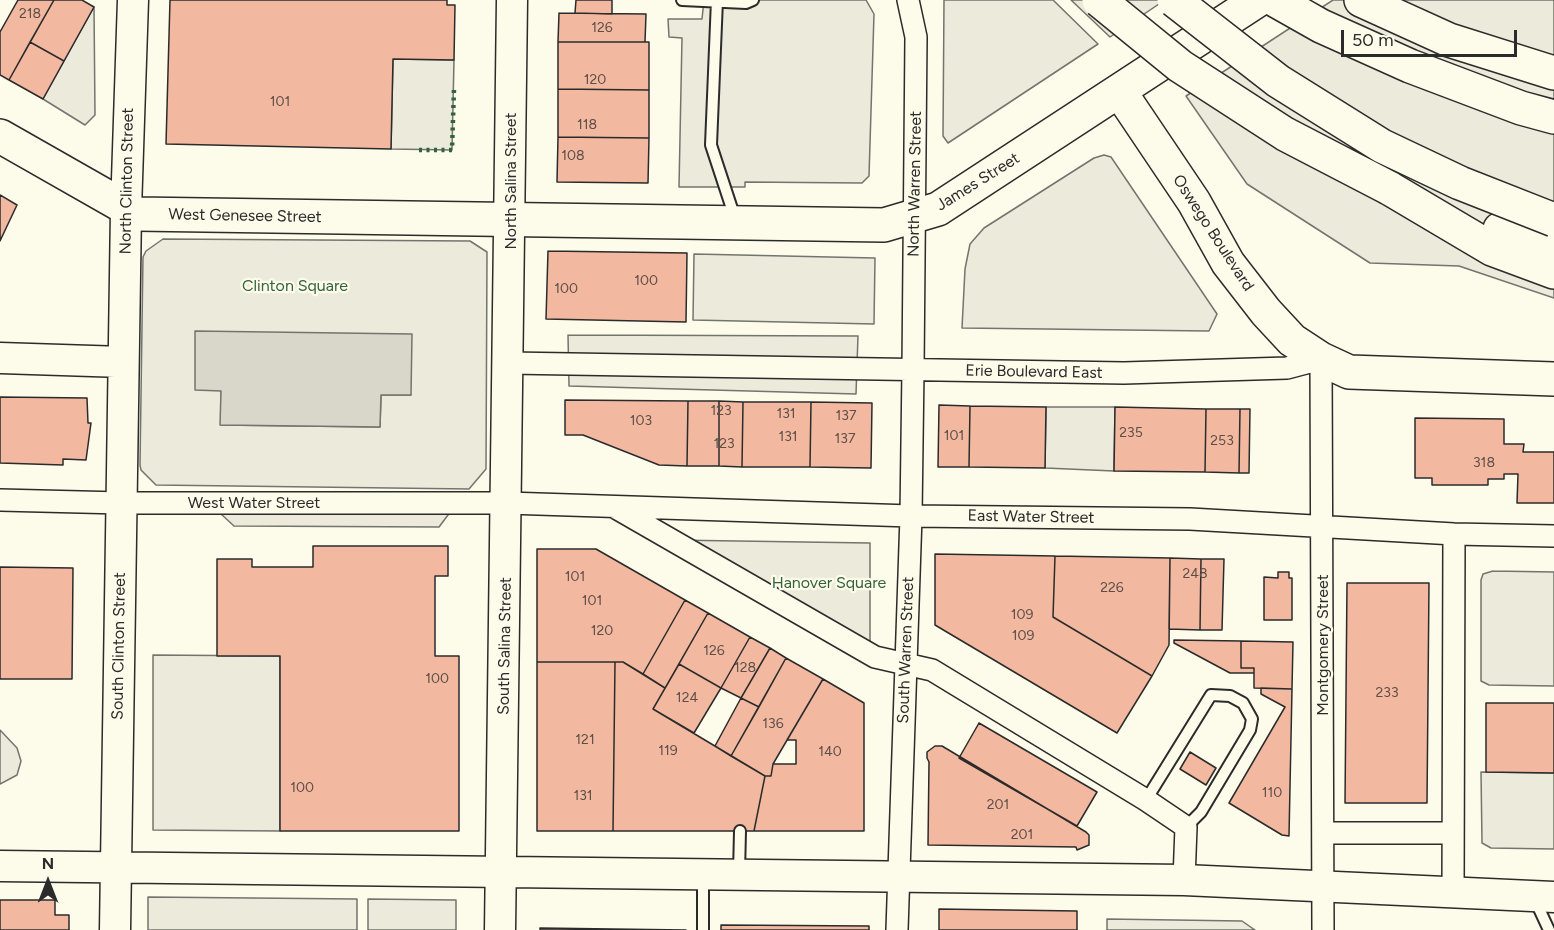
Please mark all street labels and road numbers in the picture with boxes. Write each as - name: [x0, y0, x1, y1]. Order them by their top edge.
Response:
- street label: North Clinton Street: [116, 108, 138, 254]
- street label: North Warren Street: [904, 111, 926, 257]
- street label: North Salina Street: [501, 112, 521, 250]
- street label: James Street: [933, 149, 1023, 215]
- street label: Oswego Boulevard: [1168, 171, 1258, 295]
- street label: West Genesee Street: [168, 205, 322, 227]
- street label: Erie Boulevard East: [965, 361, 1103, 383]
- street label: West Water Street: [188, 493, 320, 513]
- street label: East Water Street: [967, 506, 1095, 528]
- street label: South Clinton Street: [108, 572, 130, 720]
- street label: Montgomery Street: [1313, 574, 1333, 716]
- street label: South Warren Street: [894, 576, 918, 724]
- street label: South Salina Street: [494, 577, 516, 715]

